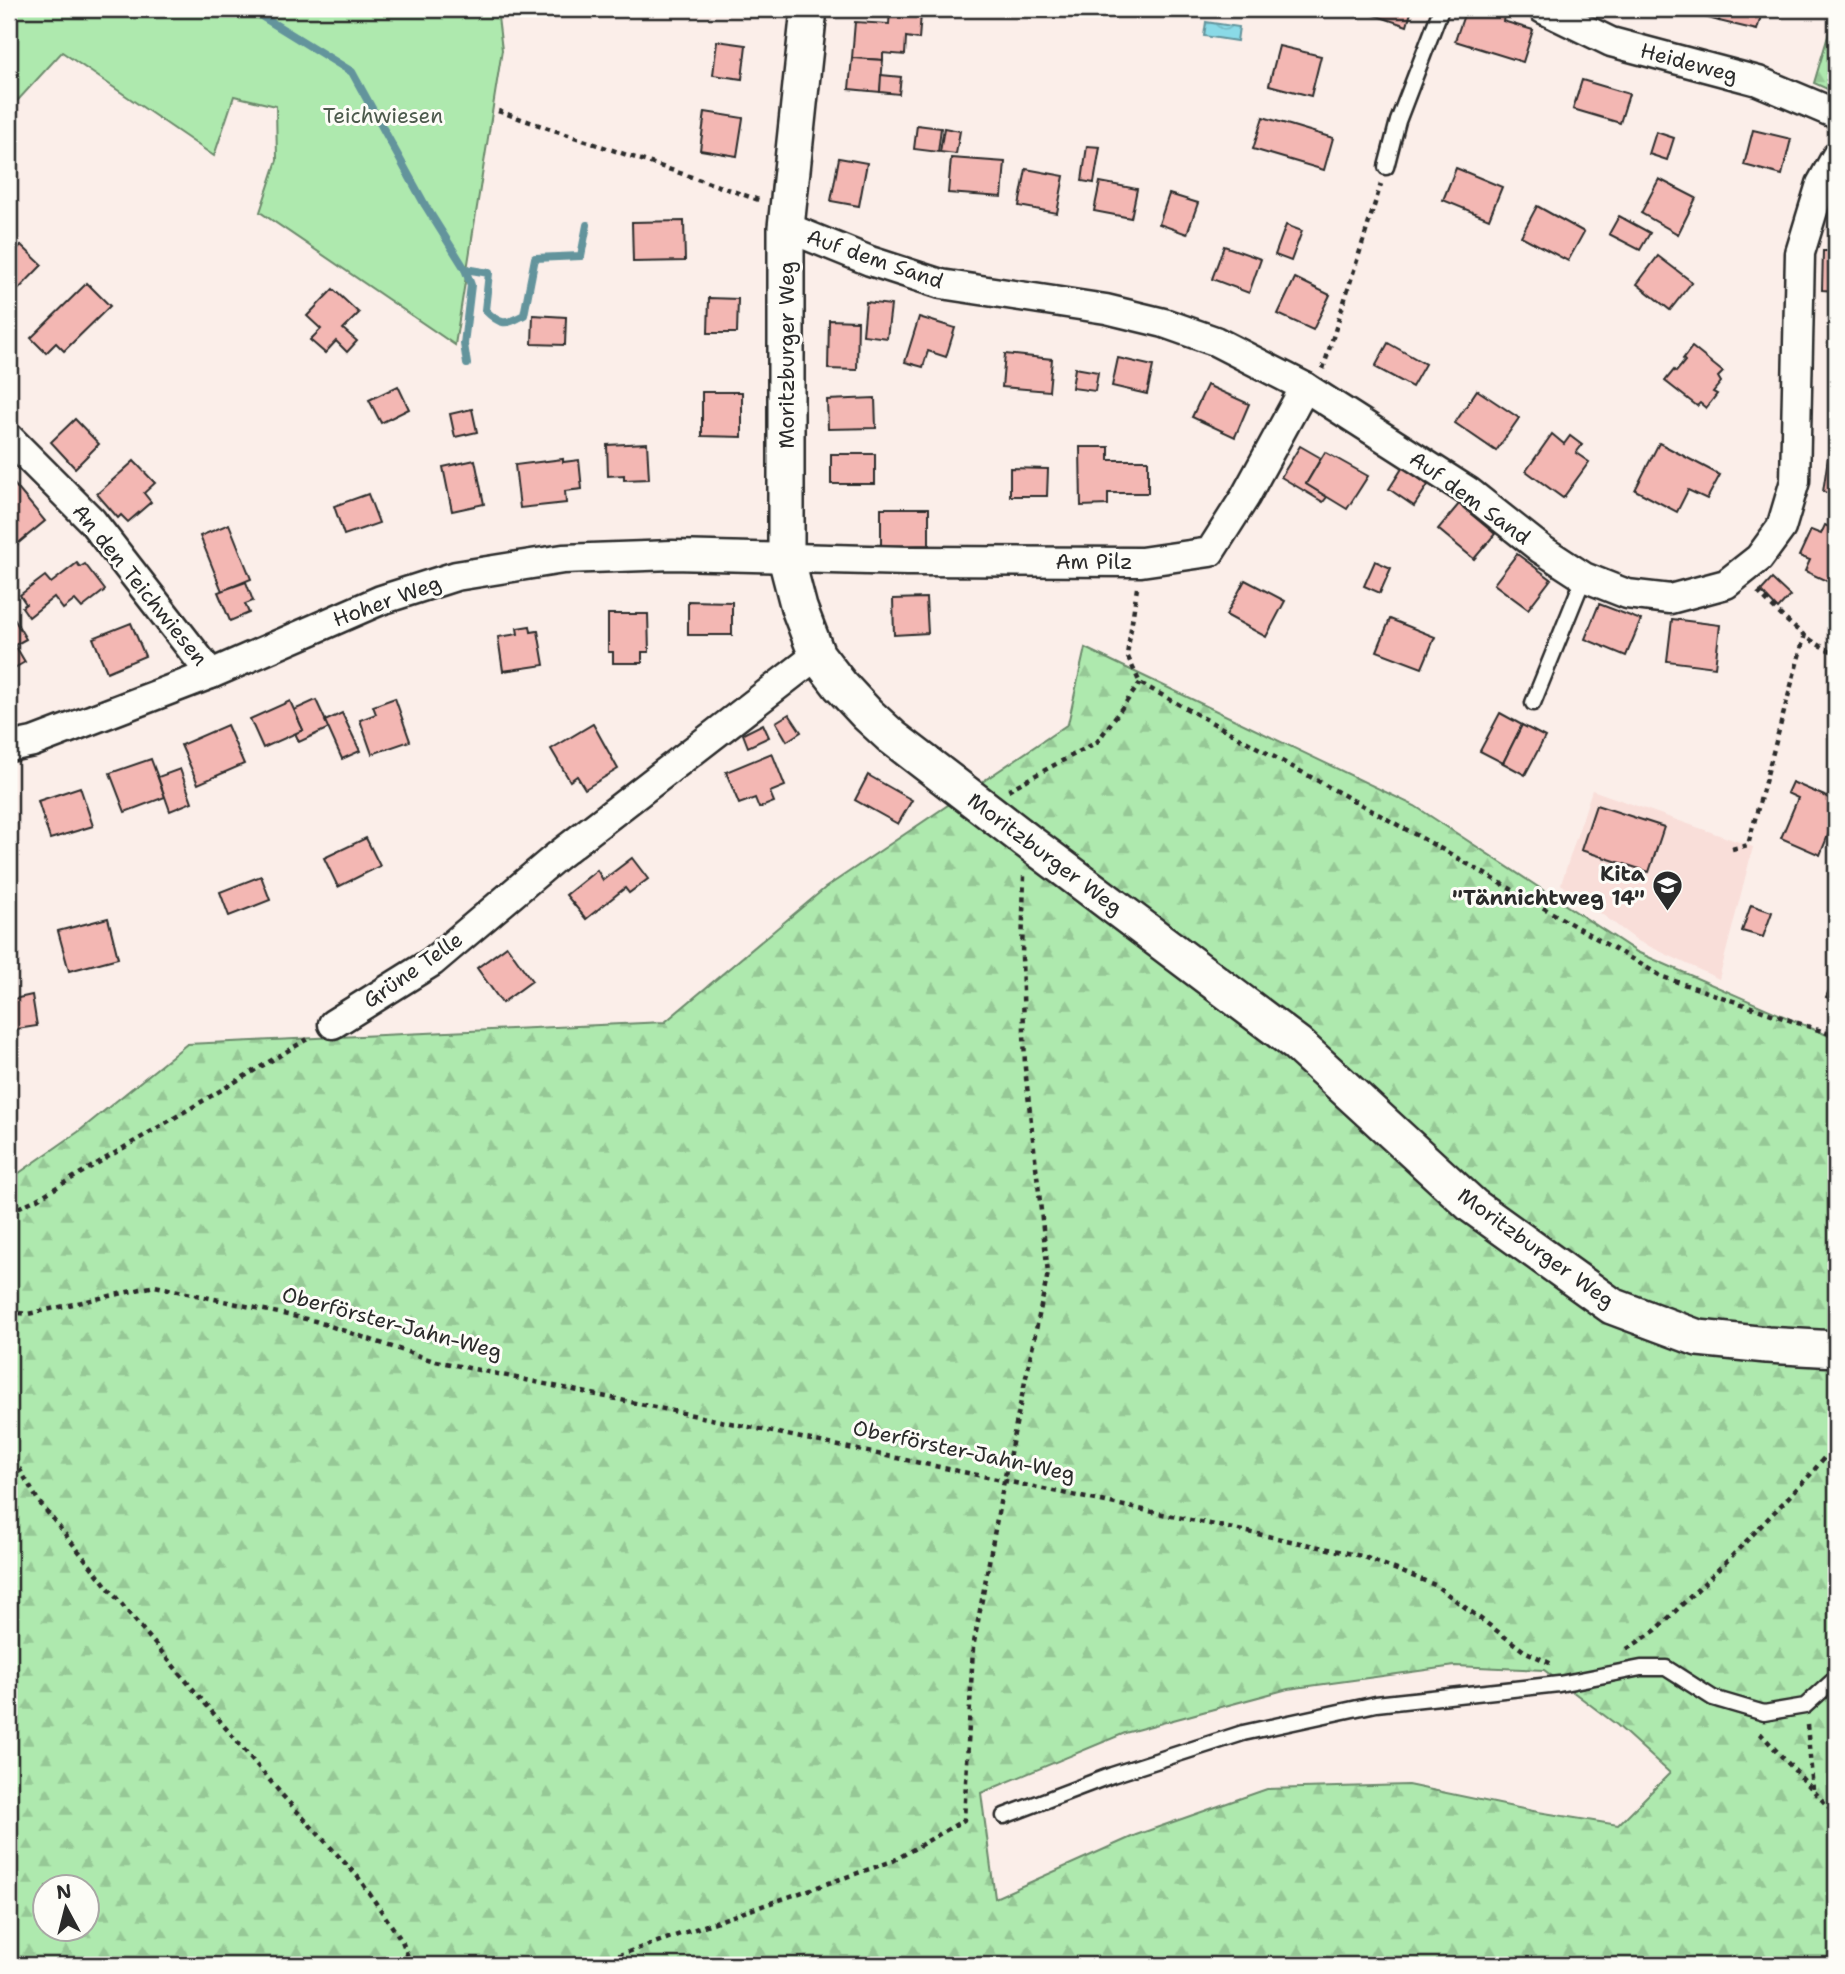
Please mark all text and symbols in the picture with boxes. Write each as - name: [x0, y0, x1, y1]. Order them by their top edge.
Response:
- street label: Heideweg: [1637, 37, 1741, 89]
- park label: Teichwiesen: [323, 102, 443, 130]
- street label: Auf dem Sand: [803, 222, 947, 296]
- street label: Moritzburger Weg: [773, 261, 801, 449]
- street label: Auf dem Sand: [1404, 445, 1536, 551]
- street label: An den Teichwiesen: [66, 498, 214, 672]
- street label: Am Pilz: [1055, 548, 1133, 576]
- street label: Hoher Weg: [329, 569, 445, 633]
- street label: Moritzburger Weg: [962, 786, 1128, 922]
- place label: Kita "Tännichtweg 14": [1452, 860, 1646, 912]
- school or university icon: Kita "Tännichtweg 14": [1651, 869, 1685, 913]
- street label: Grüne Telle: [358, 925, 468, 1015]
- street label: Moritzburger Weg: [1452, 1182, 1620, 1314]
- street label: Oberförster-Jahn-Weg: [279, 1280, 505, 1366]
- street label: Oberförster-Jahn-Weg: [850, 1414, 1078, 1488]
- north arrow: [32, 1872, 102, 1942]
- text: N: [55, 1878, 73, 1905]

